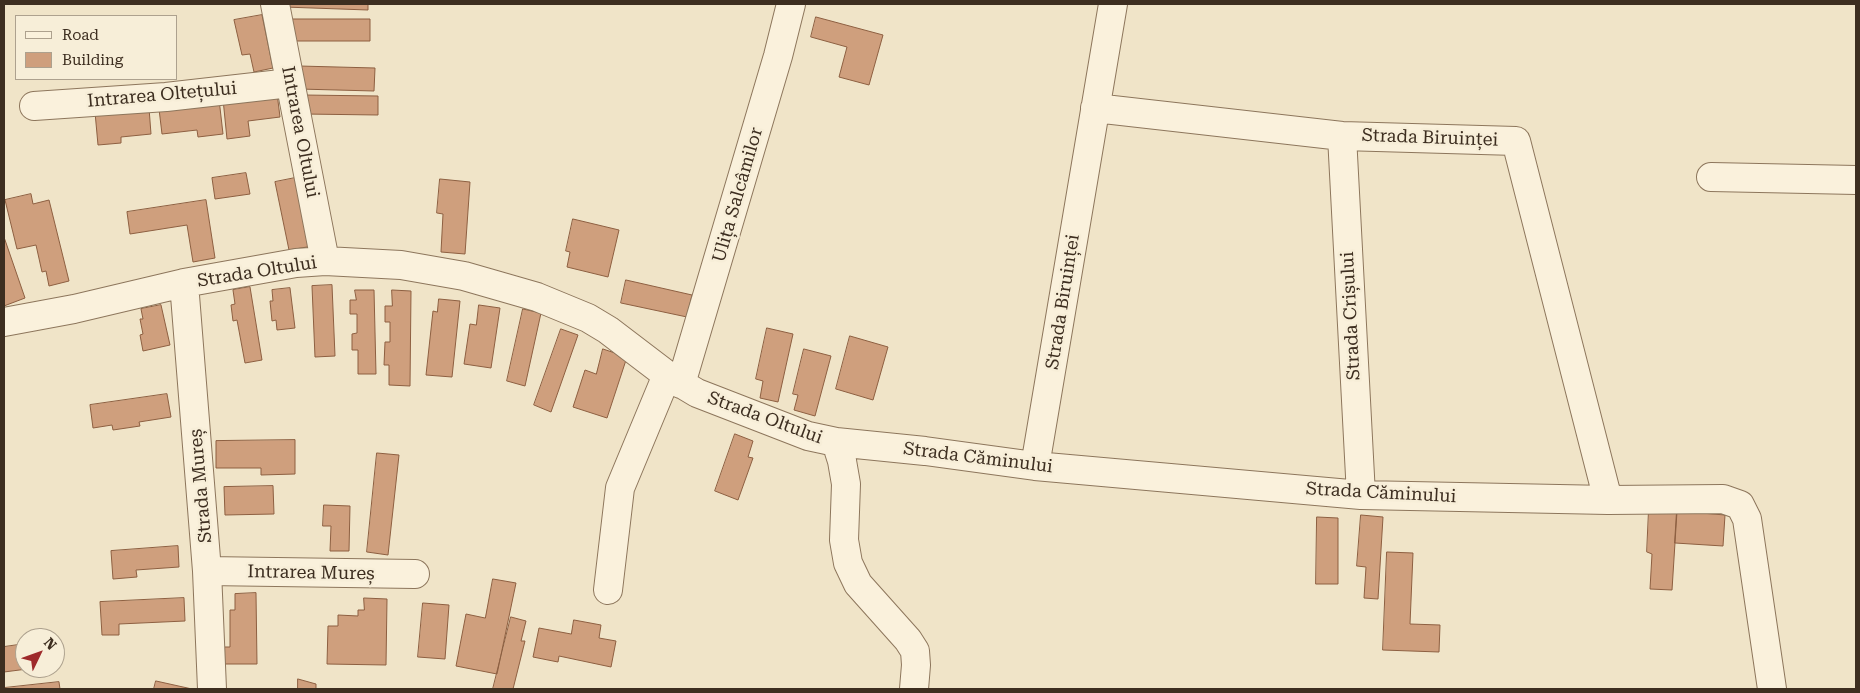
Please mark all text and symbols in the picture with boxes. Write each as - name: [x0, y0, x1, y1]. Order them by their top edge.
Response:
- legend: [15, 15, 178, 80]
- text: Road: [62, 26, 99, 44]
- text: Building: [62, 51, 123, 69]
- street label: Intrarea Oltului: [277, 64, 323, 200]
- street label: Intrarea Oltețului: [86, 78, 238, 112]
- street label: Ulița Salcâmilor: [708, 125, 768, 265]
- street label: Strada Biruinței: [1361, 125, 1499, 151]
- street label: Strada Biruinței: [1042, 233, 1084, 371]
- street label: Strada Crișului: [1337, 251, 1365, 381]
- street label: Strada Oltului: [196, 252, 318, 292]
- street label: Strada Oltului: [705, 387, 825, 449]
- street label: Strada Mureș: [185, 428, 217, 544]
- street label: Strada Căminului: [902, 438, 1054, 478]
- street label: Strada Căminului: [1305, 478, 1457, 508]
- street label: Intrarea Mureș: [247, 561, 375, 585]
- north arrow: [15, 628, 65, 678]
- text: N: [41, 634, 60, 653]

